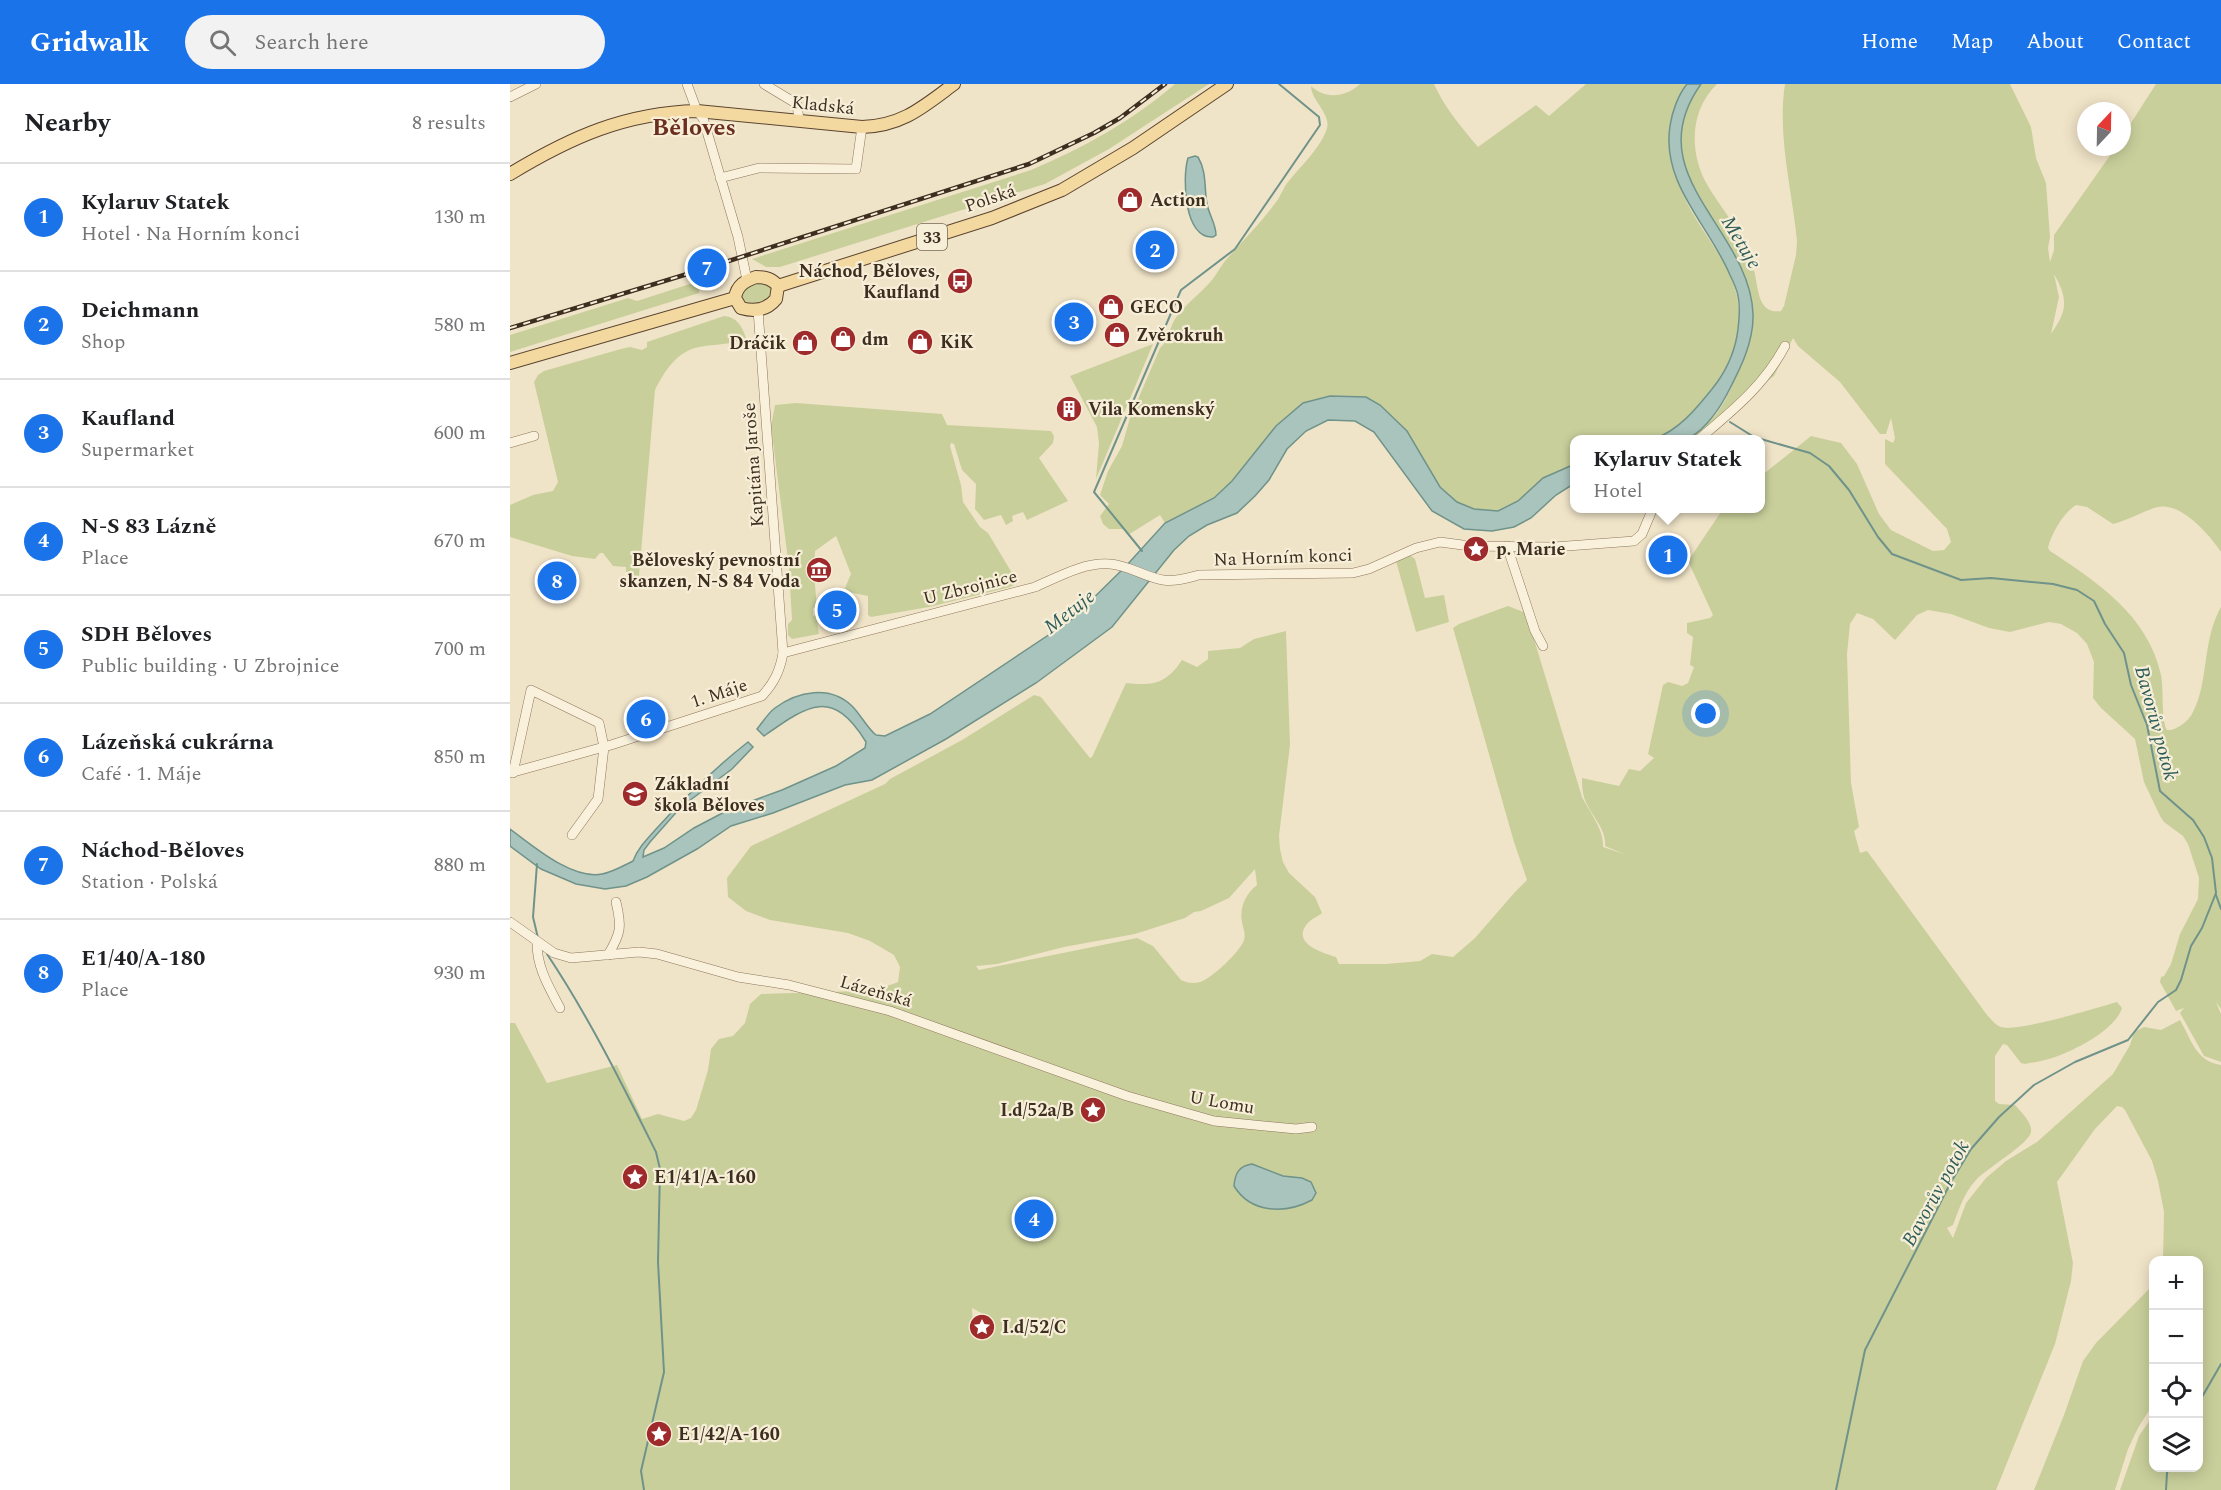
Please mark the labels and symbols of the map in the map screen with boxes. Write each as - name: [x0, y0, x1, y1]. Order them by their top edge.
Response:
- street label: Kladská: [790, 89, 856, 122]
- north arrow: [2077, 102, 2131, 156]
- district label: Běloves: [652, 110, 736, 146]
- street label: Polská: [961, 177, 1020, 220]
- shop icon: Action: [1115, 185, 1145, 215]
- place label: Action: [1150, 187, 1206, 214]
- water label: Metuje: [1713, 210, 1769, 275]
- road number: 33: [917, 224, 947, 250]
- pin: 2: [1136, 228, 1174, 272]
- pin: 7: [688, 246, 726, 291]
- place label: Náchod, Běloves, Kaufland: [799, 258, 940, 306]
- bus stop icon: Náchod, Běloves, Kaufland: [945, 266, 975, 296]
- shop icon: GECO: [1096, 292, 1126, 322]
- place label: GECO: [1130, 294, 1183, 321]
- pin: 3: [1054, 300, 1094, 344]
- shop icon: Zvěrokruh: [1102, 320, 1132, 350]
- place label: Zvěrokruh: [1136, 322, 1224, 349]
- shop icon: dm: [828, 324, 858, 354]
- place label: dm: [862, 326, 889, 353]
- shop icon: KiK: [905, 327, 935, 357]
- shop icon: Dráčik: [790, 328, 820, 358]
- place label: KiK: [940, 329, 974, 356]
- place label: Dráčik: [729, 330, 786, 357]
- building icon: Vila Komenský: [1054, 394, 1084, 424]
- place label: Vila Komenský: [1088, 396, 1215, 423]
- street label: Kapitána Jaroše: [736, 402, 771, 528]
- pin: 1: [1648, 532, 1688, 578]
- place icon: p. Marie: [1461, 534, 1491, 564]
- place label: p. Marie: [1496, 536, 1566, 563]
- street label: Na Horním konci: [1213, 542, 1353, 573]
- place label: Běloveský pevnostní skanzen, N-S 84 Voda: [619, 547, 801, 595]
- museum icon: Běloveský pevnostní skanzen, N-S 84 Voda: [804, 555, 834, 585]
- pin: 8: [538, 558, 576, 604]
- street label: U Zbrojnice: [920, 563, 1020, 612]
- water label: Metuje: [1037, 582, 1102, 642]
- pin: 5: [818, 588, 856, 632]
- water label: Bavorův potok: [2126, 663, 2186, 784]
- street label: 1. Máje: [687, 672, 751, 715]
- pin: 6: [626, 696, 666, 742]
- your location: [1691, 699, 1720, 728]
- place label: Základní škola Běloves: [654, 771, 765, 819]
- school or university icon: Základní škola Běloves: [620, 779, 650, 809]
- street label: Lázeňská: [837, 968, 915, 1015]
- street label: U Lomu: [1187, 1083, 1257, 1121]
- place icon: I.d/52a/B: [1078, 1095, 1108, 1125]
- place label: I.d/52a/B: [1000, 1097, 1074, 1124]
- water label: Bavorův potok: [1894, 1134, 1978, 1252]
- place icon: E1/41/A-160: [620, 1162, 650, 1192]
- place label: E1/41/A-160: [654, 1164, 756, 1191]
- pin: 4: [1014, 1196, 1054, 1242]
- place icon: I.d/52/C: [967, 1312, 997, 1342]
- place label: I.d/52/C: [1002, 1314, 1067, 1341]
- place icon: E1/42/A-160: [644, 1419, 674, 1449]
- place label: E1/42/A-160: [678, 1421, 780, 1448]

